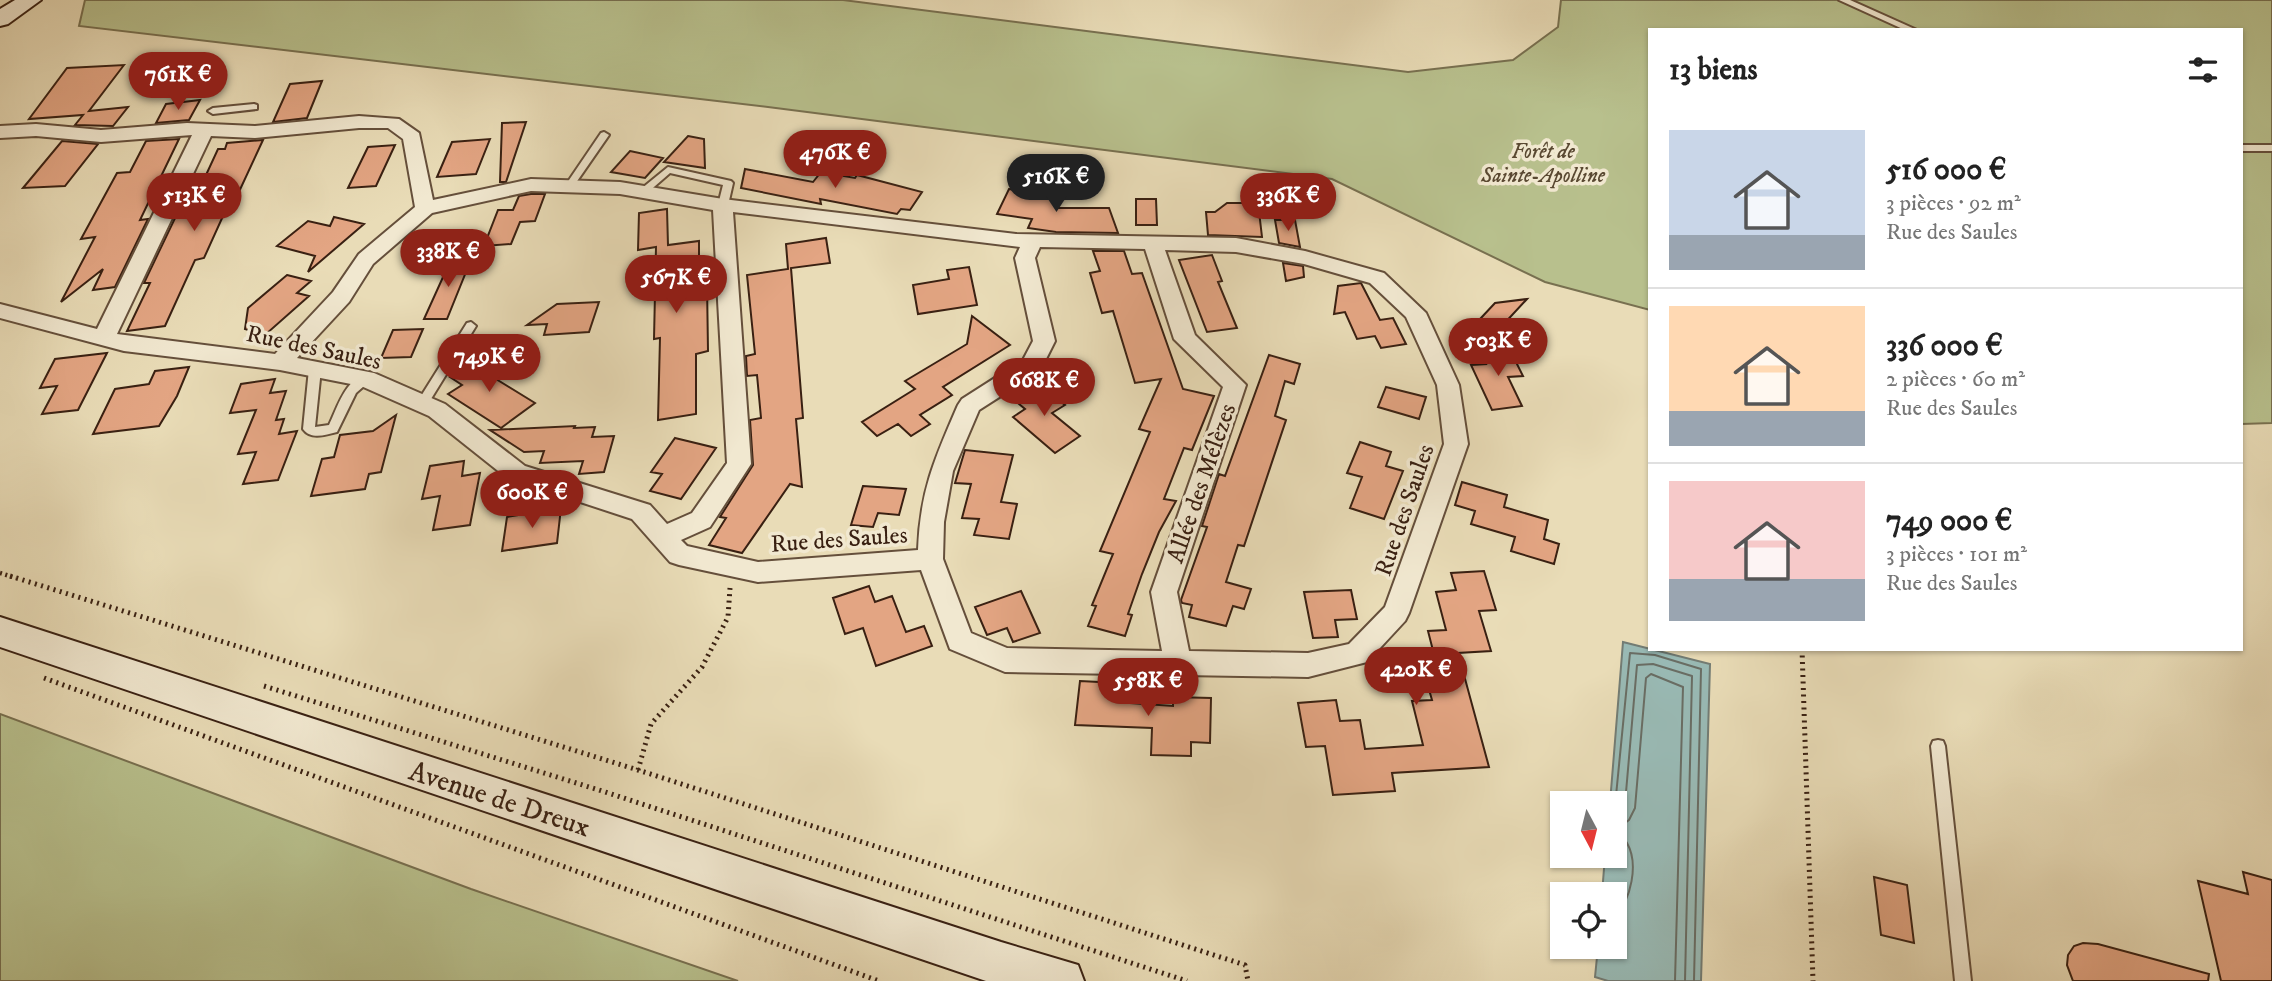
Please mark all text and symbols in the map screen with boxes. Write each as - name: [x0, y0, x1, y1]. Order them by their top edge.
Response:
- icon: filters: [2184, 51, 2222, 89]
- pin: 761K €: [121, 52, 235, 112]
- text: 13 biens: [1669, 52, 1758, 89]
- text: 761K €: [145, 60, 211, 89]
- pin: 476K €: [778, 130, 892, 190]
- text: 476K €: [799, 138, 871, 167]
- park label: Forêt de Sainte-Apolline: [1480, 139, 1606, 189]
- text: 516 000 €: [1886, 152, 2006, 189]
- pin: 516K €: [999, 154, 1113, 214]
- icon: home: [1725, 158, 1809, 242]
- text: 516K €: [1023, 162, 1089, 191]
- pin: 513K €: [137, 174, 251, 233]
- pin: 336K €: [1231, 174, 1345, 233]
- text: 513K €: [162, 181, 226, 210]
- text: 336K €: [1256, 181, 1320, 210]
- text: 3 pièces · 92 m²: [1886, 189, 2021, 218]
- text: Rue des Saules: [1886, 218, 2017, 247]
- pin: 338K €: [391, 230, 505, 289]
- text: 338K €: [416, 237, 480, 266]
- pin: 567K €: [619, 256, 733, 315]
- text: 567K €: [641, 263, 711, 292]
- pin: 503K €: [1441, 318, 1555, 378]
- street label: Rue des Saules: [244, 319, 384, 377]
- text: 503K €: [1465, 326, 1531, 355]
- text: 336 000 €: [1886, 328, 2003, 365]
- pin: 749K €: [432, 334, 546, 394]
- icon: home: [1725, 334, 1809, 418]
- text: 749K €: [453, 342, 525, 371]
- pin: 668K €: [987, 358, 1101, 418]
- text: 2 pièces · 60 m²: [1886, 365, 2025, 394]
- text: 668K €: [1009, 366, 1079, 395]
- text: Rue des Saules: [1886, 394, 2017, 423]
- street label: Allée des Mélèzes: [1161, 400, 1243, 567]
- street label: Rue des Saules: [1368, 441, 1441, 580]
- pin: 600K €: [475, 470, 589, 530]
- text: 600K €: [496, 478, 568, 507]
- text: 749 000 €: [1886, 503, 2012, 540]
- icon: home: [1725, 509, 1809, 593]
- street label: Rue des Saules: [770, 520, 909, 560]
- text: 3 pièces · 101 m²: [1886, 540, 2027, 569]
- text: Rue des Saules: [1886, 569, 2017, 598]
- pin: 420K €: [1359, 648, 1473, 707]
- text: 420K €: [1380, 655, 1452, 684]
- pin: 558K €: [1091, 658, 1205, 718]
- text: 558K €: [1114, 666, 1182, 695]
- street label: Avenue de Dreux: [405, 754, 595, 845]
- north arrow: [1550, 791, 1628, 868]
- map controls: [1550, 791, 1627, 959]
- button: locate: [1550, 882, 1627, 959]

